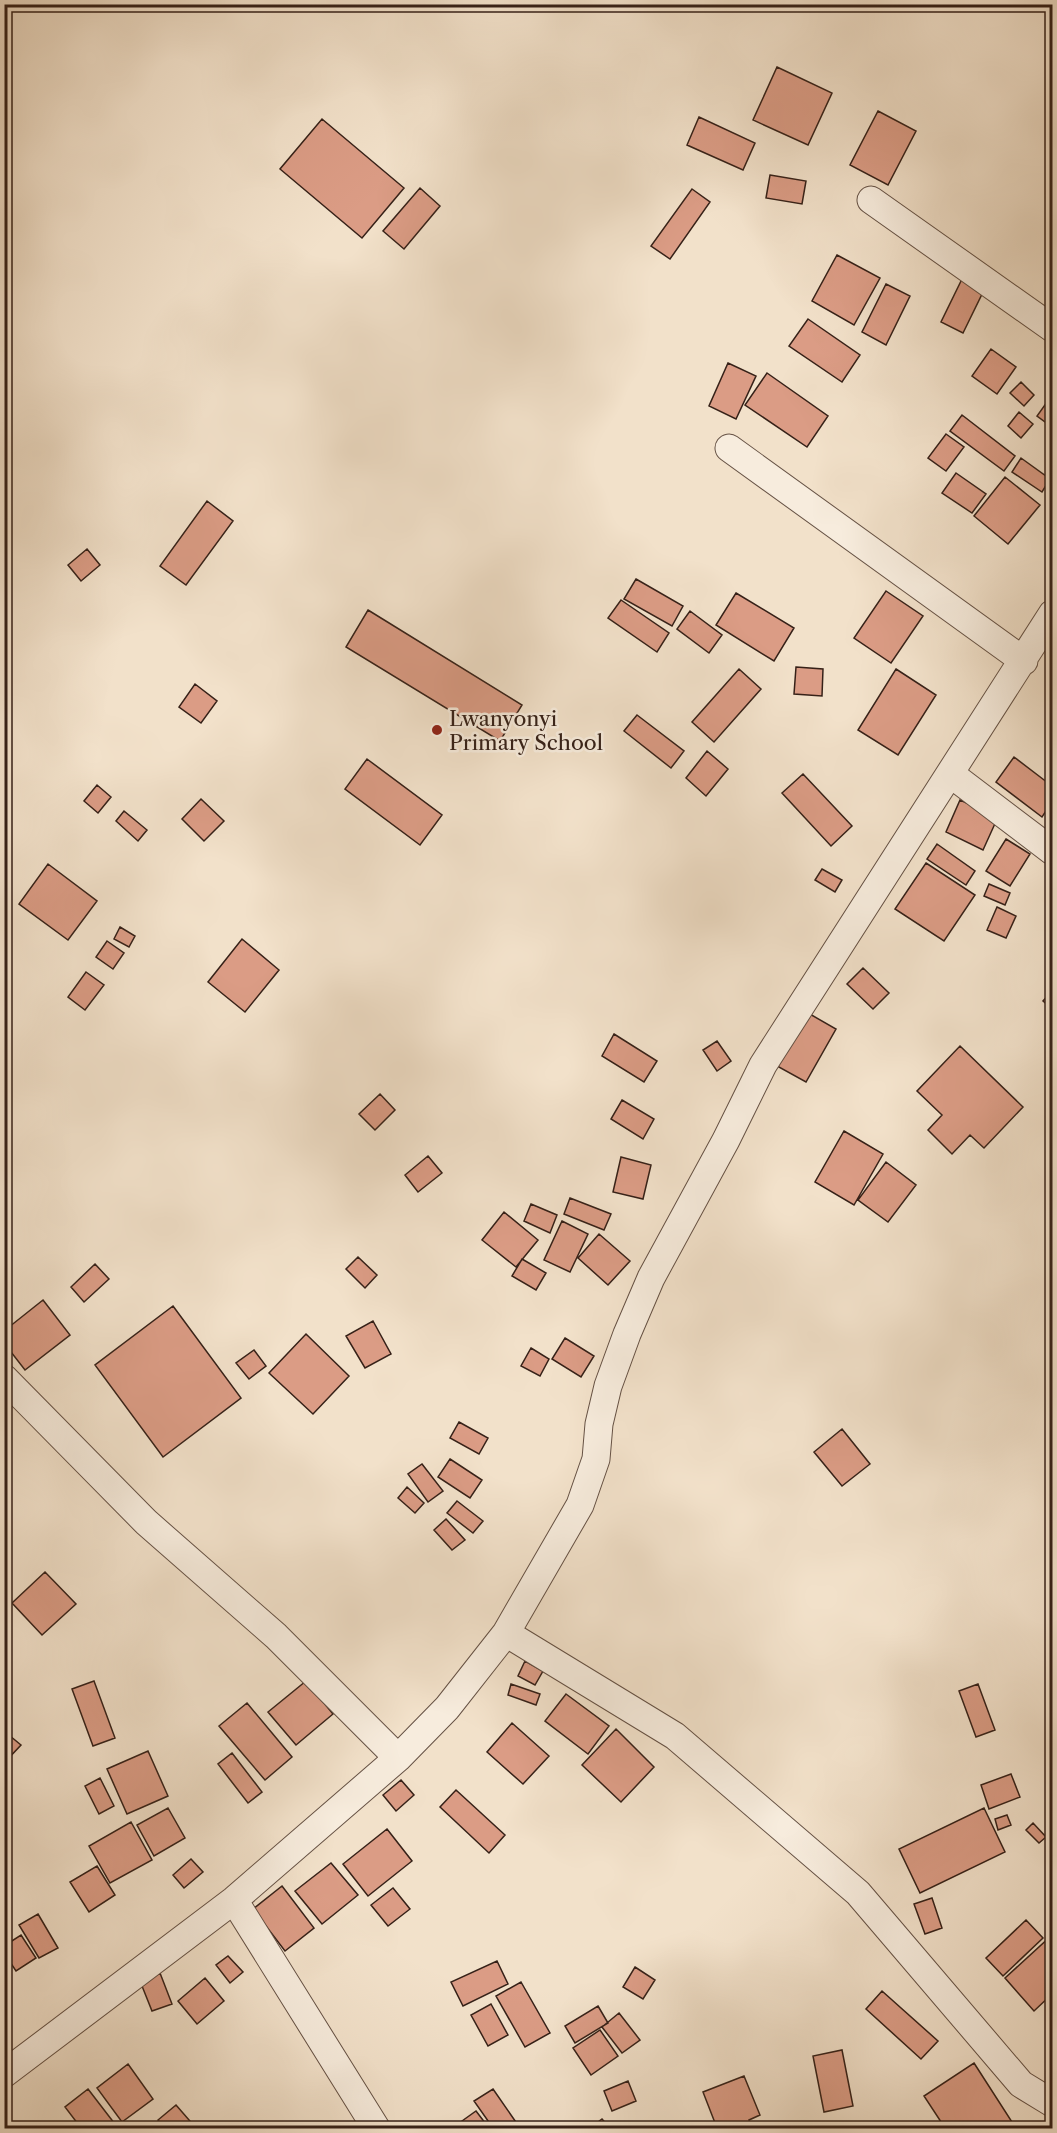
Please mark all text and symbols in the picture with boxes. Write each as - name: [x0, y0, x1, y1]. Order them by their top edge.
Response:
- place label: Lwanyonyi Primary School: [449, 706, 603, 755]
- marker: Lwanyonyi Primary School: [430, 723, 444, 737]

